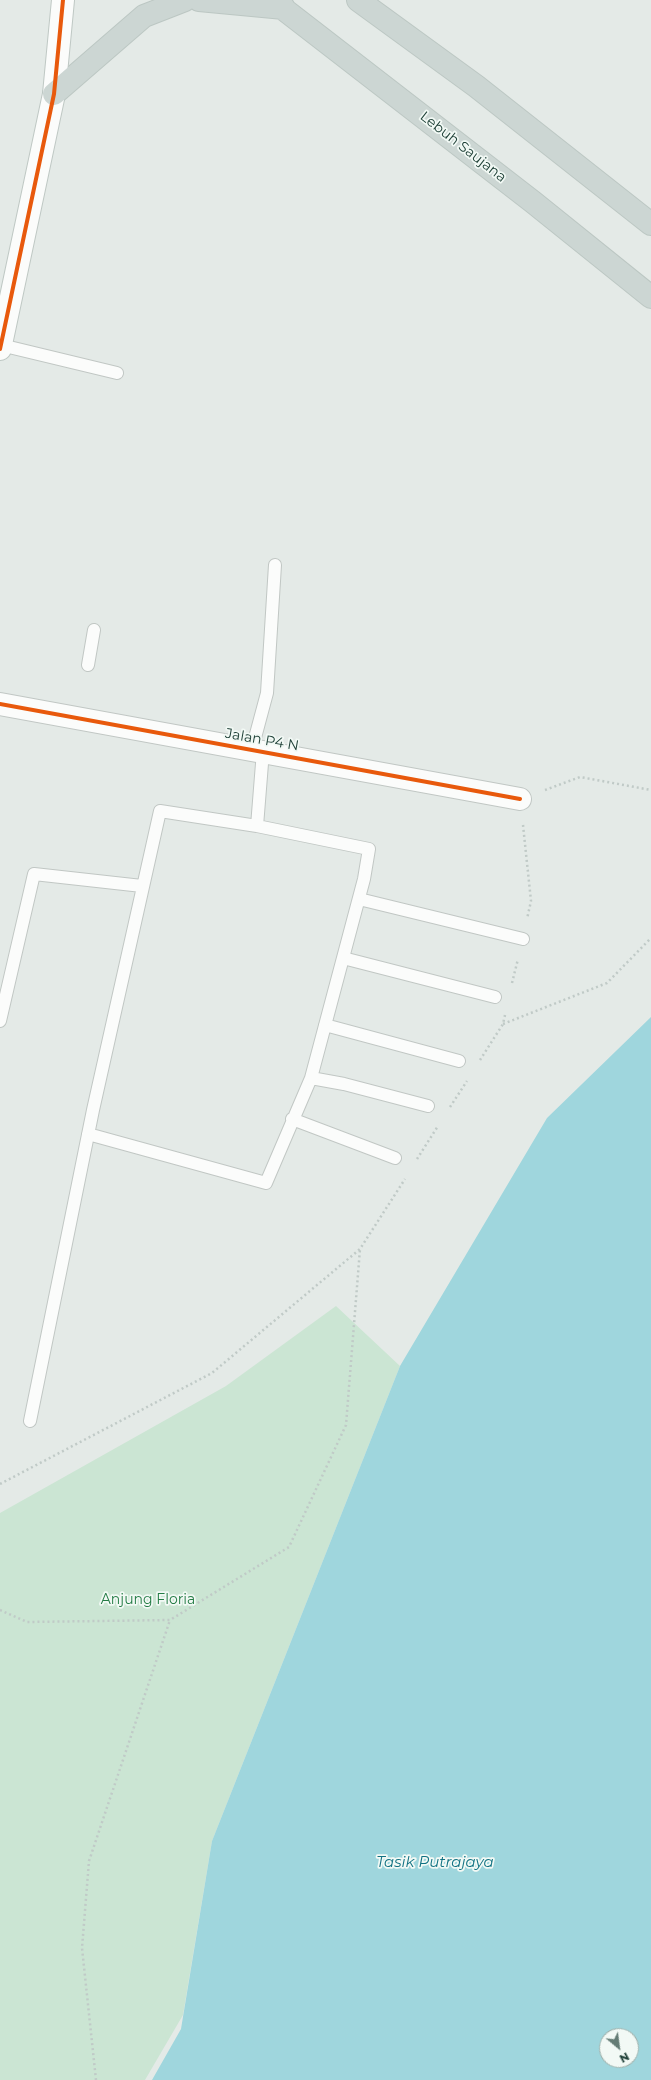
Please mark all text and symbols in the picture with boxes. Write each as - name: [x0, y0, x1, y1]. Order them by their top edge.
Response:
- street label: Lebuh Saujana: [417, 108, 509, 186]
- street label: Jalan P4 N: [224, 725, 300, 755]
- park label: Anjung Floria: [101, 1592, 195, 1608]
- water label: Tasik Putrajaya: [376, 1854, 494, 1872]
- north arrow: [599, 2028, 639, 2068]
- text: N: [617, 2049, 632, 2066]

